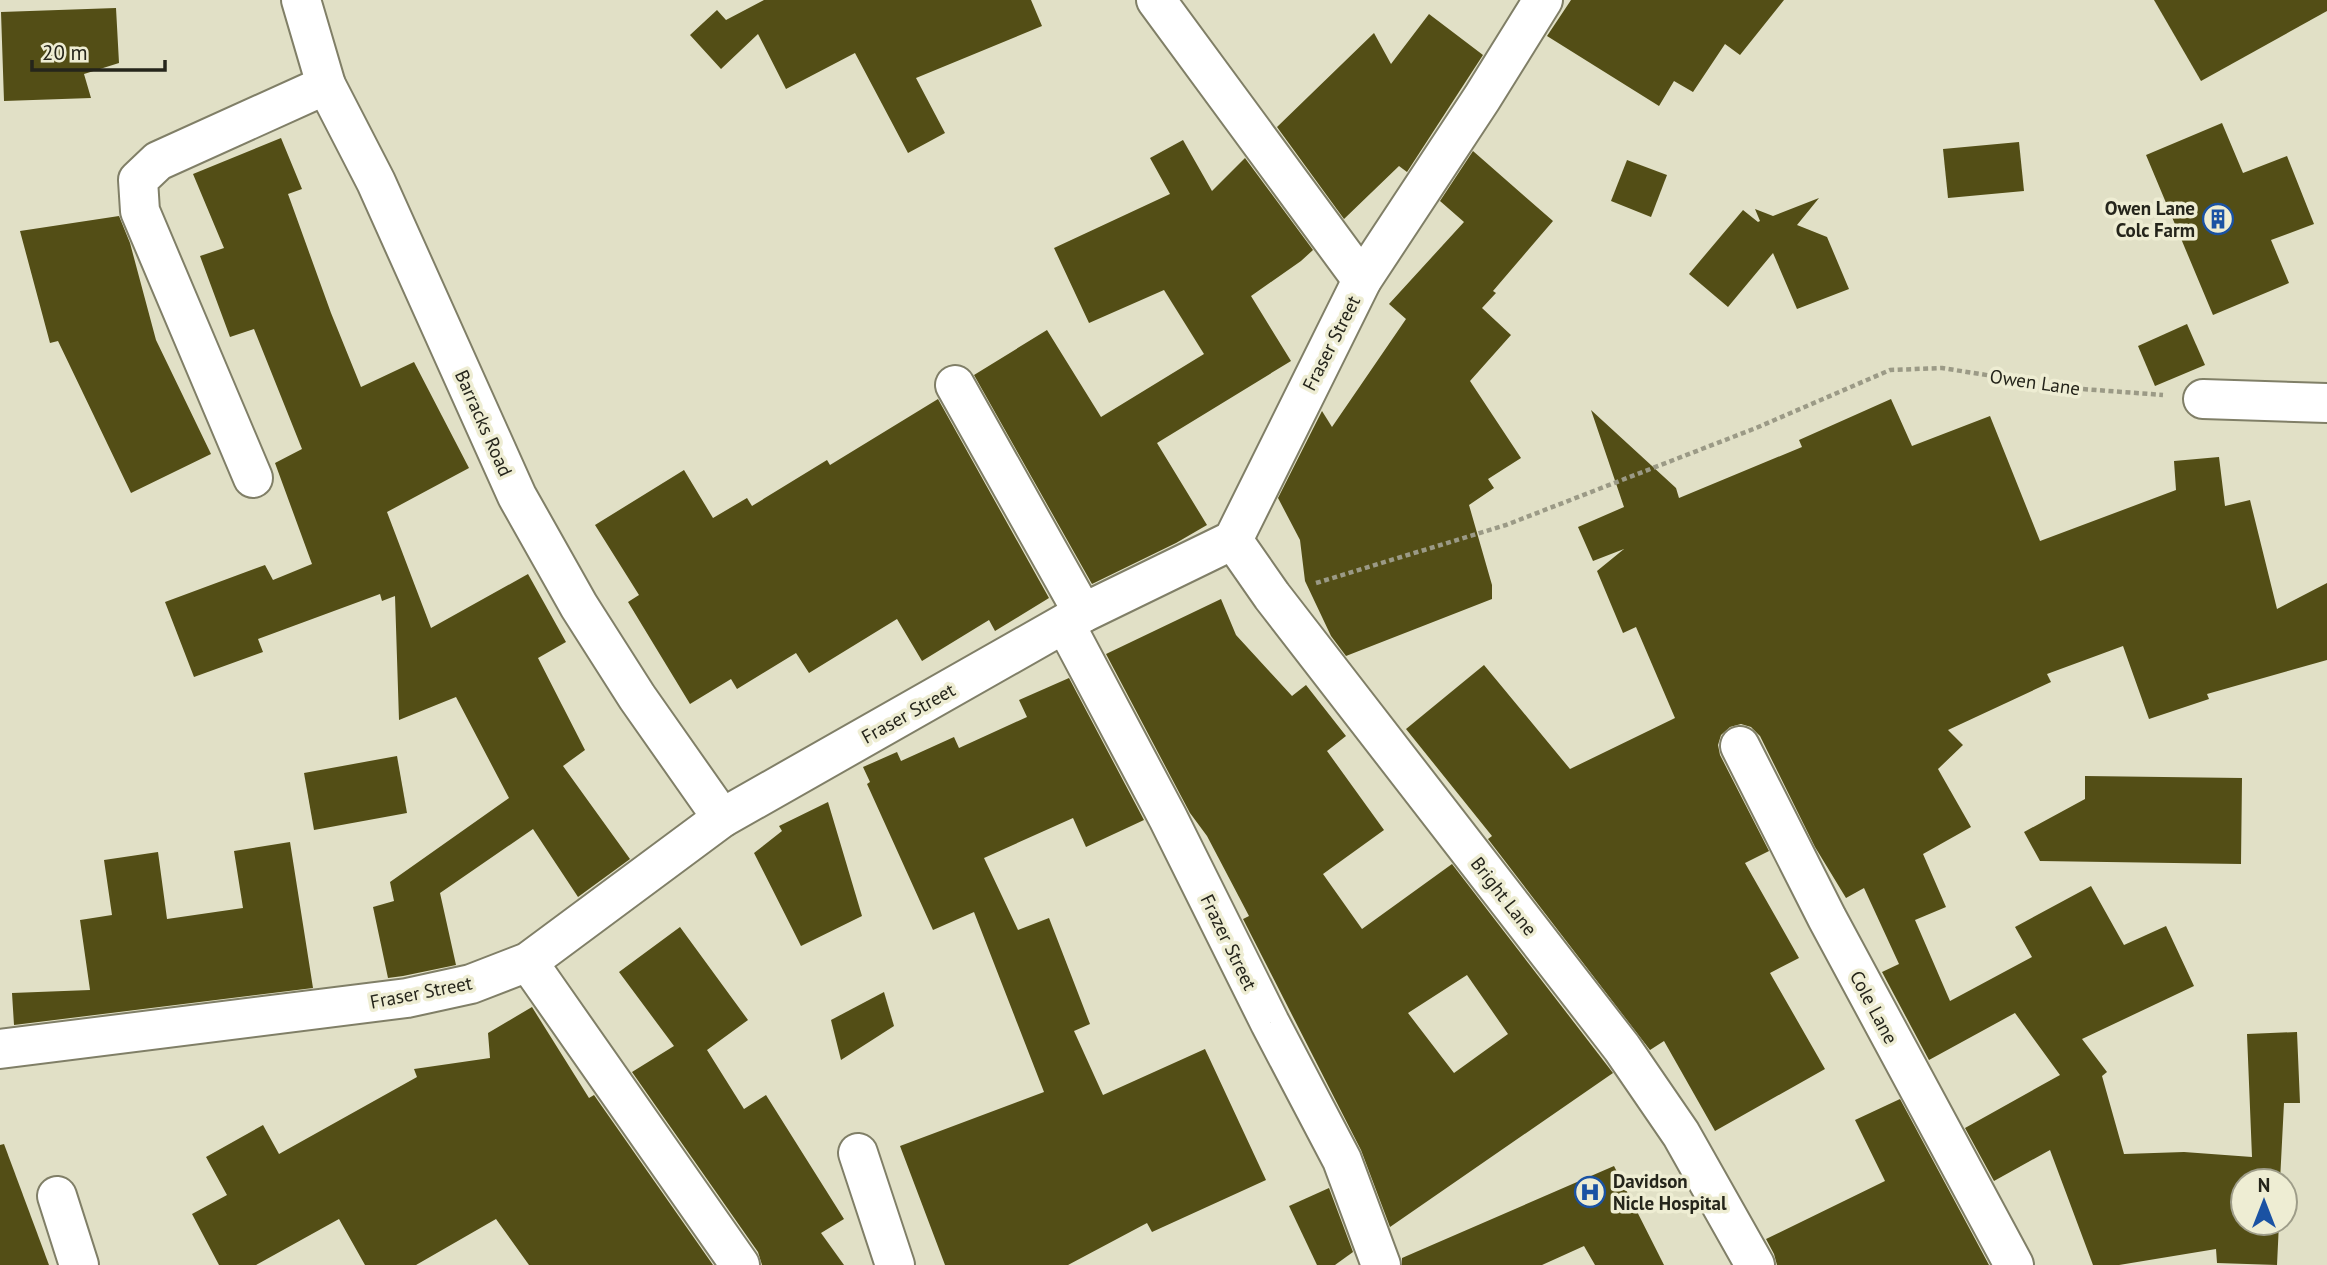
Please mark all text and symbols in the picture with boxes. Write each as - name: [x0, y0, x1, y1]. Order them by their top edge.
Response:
- scale bar: [32, 28, 164, 72]
- text: 20 m: [42, 39, 88, 66]
- place label: Owen Lane Colc Farm: [2105, 196, 2195, 242]
- building icon: Owen Lane Colc Farm: [2201, 202, 2235, 236]
- street label: Fraser Street: [1297, 291, 1365, 395]
- street label: Owen Lane: [1988, 364, 2082, 400]
- street label: Barracks Road: [450, 366, 518, 480]
- street label: Fraser Street: [857, 677, 960, 749]
- street label: Bright Lane: [1466, 852, 1542, 940]
- street label: Frazer Street: [1196, 890, 1263, 994]
- street label: Cole Lane: [1845, 966, 1903, 1048]
- street label: Fraser Street: [368, 970, 475, 1014]
- north arrow: [2229, 1167, 2299, 1237]
- place label: Davidson Nicle Hospital: [1613, 1169, 1727, 1215]
- text: N: [2258, 1173, 2270, 1197]
- hospital icon: Davidson Nicle Hospital: [1573, 1175, 1607, 1209]

